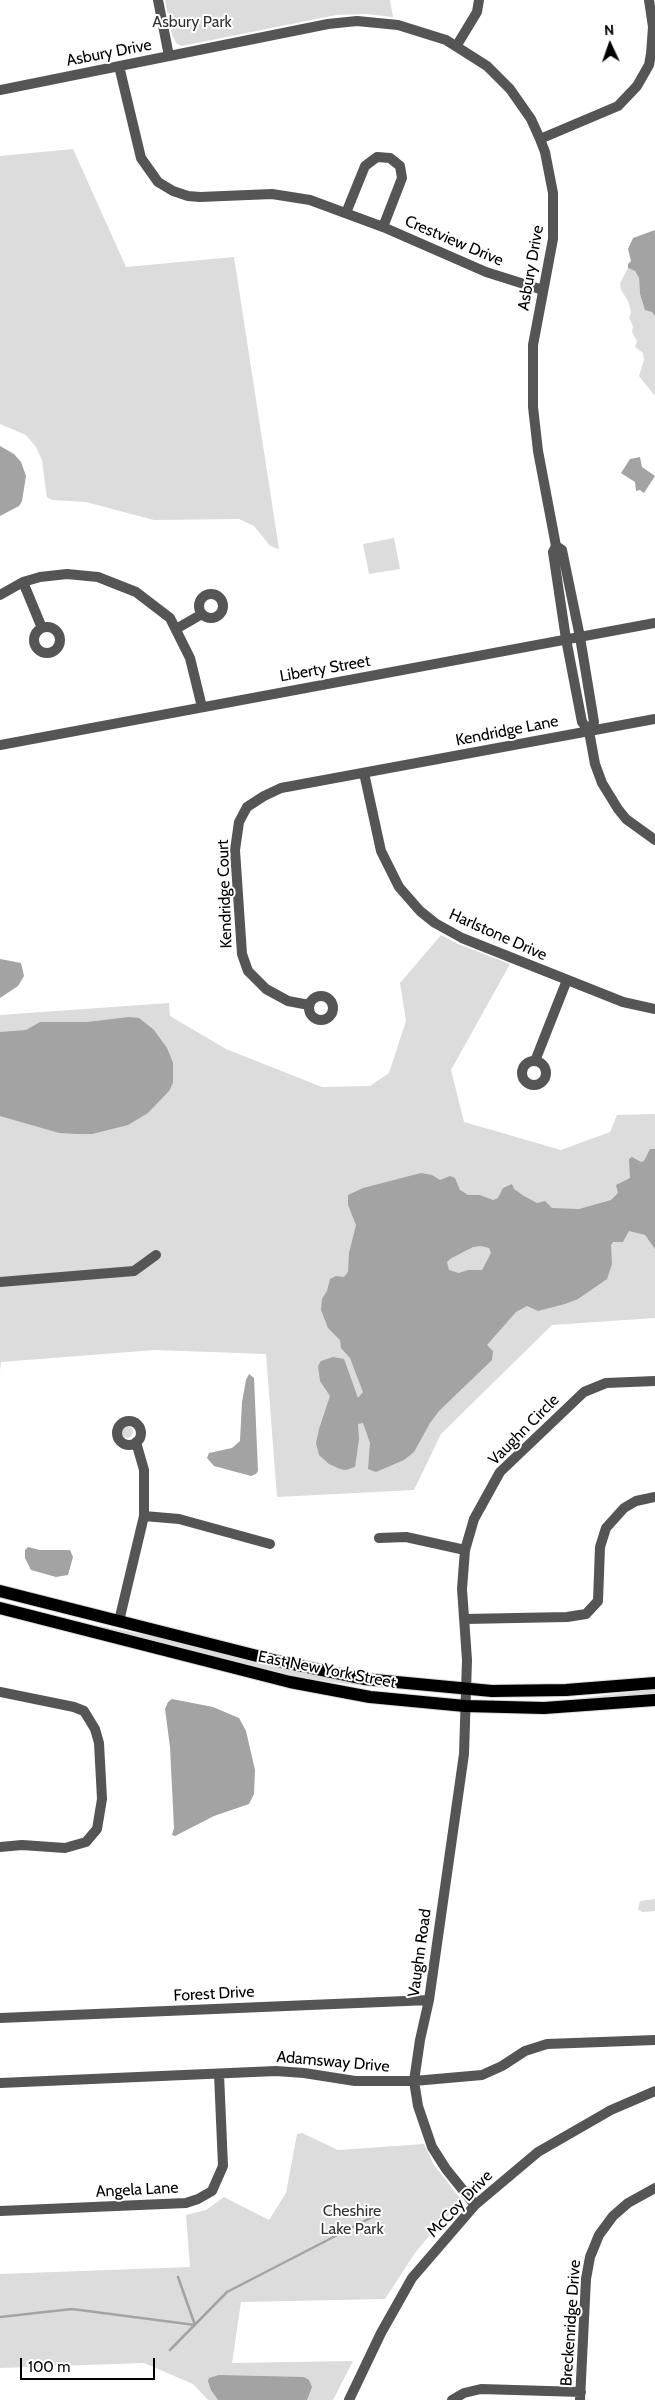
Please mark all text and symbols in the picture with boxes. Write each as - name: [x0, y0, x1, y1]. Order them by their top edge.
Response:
- park label: Asbury Park: [152, 12, 232, 32]
- north arrow: [585, 20, 635, 70]
- text: N: [604, 21, 615, 39]
- street label: Asbury Drive: [65, 35, 153, 71]
- street label: Crestview Drive: [402, 212, 506, 270]
- street label: Asbury Drive: [514, 224, 548, 312]
- street label: Liberty Street: [278, 652, 372, 686]
- street label: Kendridge Lane: [454, 712, 560, 750]
- street label: Kendridge Court: [214, 839, 236, 949]
- street label: Harlstone Drive: [446, 905, 550, 965]
- street label: Vaughn Circle: [485, 1391, 563, 1469]
- street label: East New York Street: [256, 1647, 398, 1693]
- street label: Vaughn Road: [404, 1908, 436, 1998]
- street label: Forest Drive: [173, 1982, 255, 2006]
- street label: Adamsway Drive: [276, 2047, 390, 2077]
- street label: McCoy Drive: [423, 2167, 497, 2241]
- street label: Angela Lane: [95, 2178, 179, 2202]
- park label: Cheshire Lake Park: [320, 2201, 384, 2239]
- street label: Breckenridge Drive: [557, 2259, 585, 2387]
- scale bar: [22, 2348, 158, 2380]
- text: 100 m: [28, 2358, 70, 2376]

